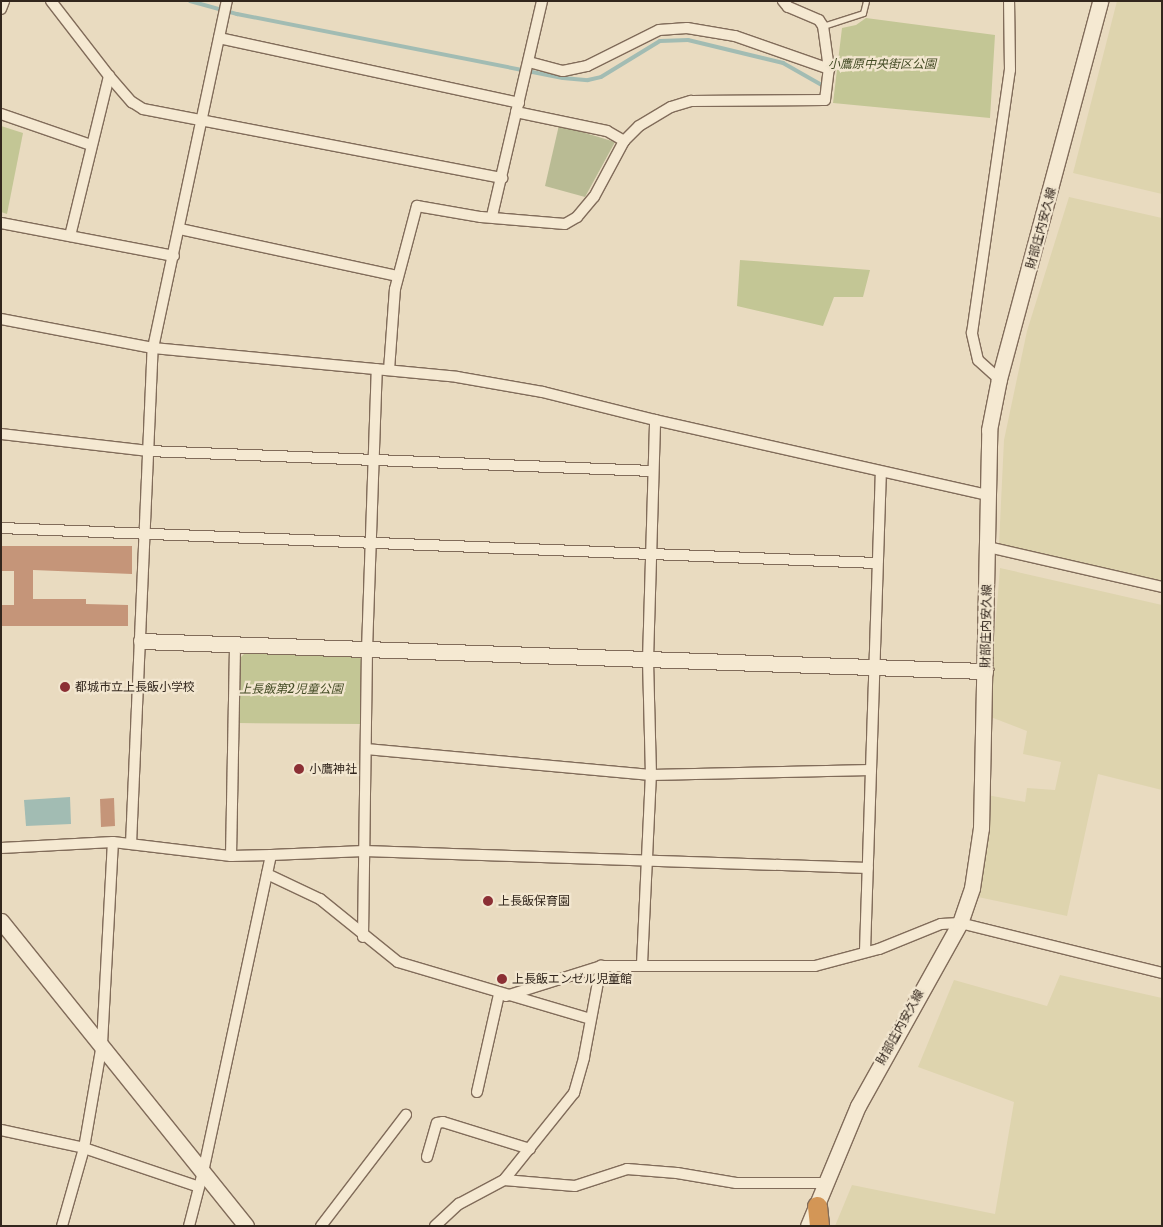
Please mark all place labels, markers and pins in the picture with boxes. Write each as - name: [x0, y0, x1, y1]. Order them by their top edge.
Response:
- place label: 都城市立上長飯小学校: [75, 680, 195, 694]
- marker: 都城市立上長飯小学校: [59, 681, 71, 693]
- place label: 小鷹神社: [309, 762, 357, 776]
- marker: 小鷹神社: [293, 763, 305, 775]
- place label: 上長飯保育園: [498, 894, 570, 908]
- marker: 上長飯保育園: [482, 895, 494, 907]
- place label: 上長飯エンゼル児童館: [512, 972, 632, 986]
- marker: 上長飯エンゼル児童館: [496, 973, 508, 985]

